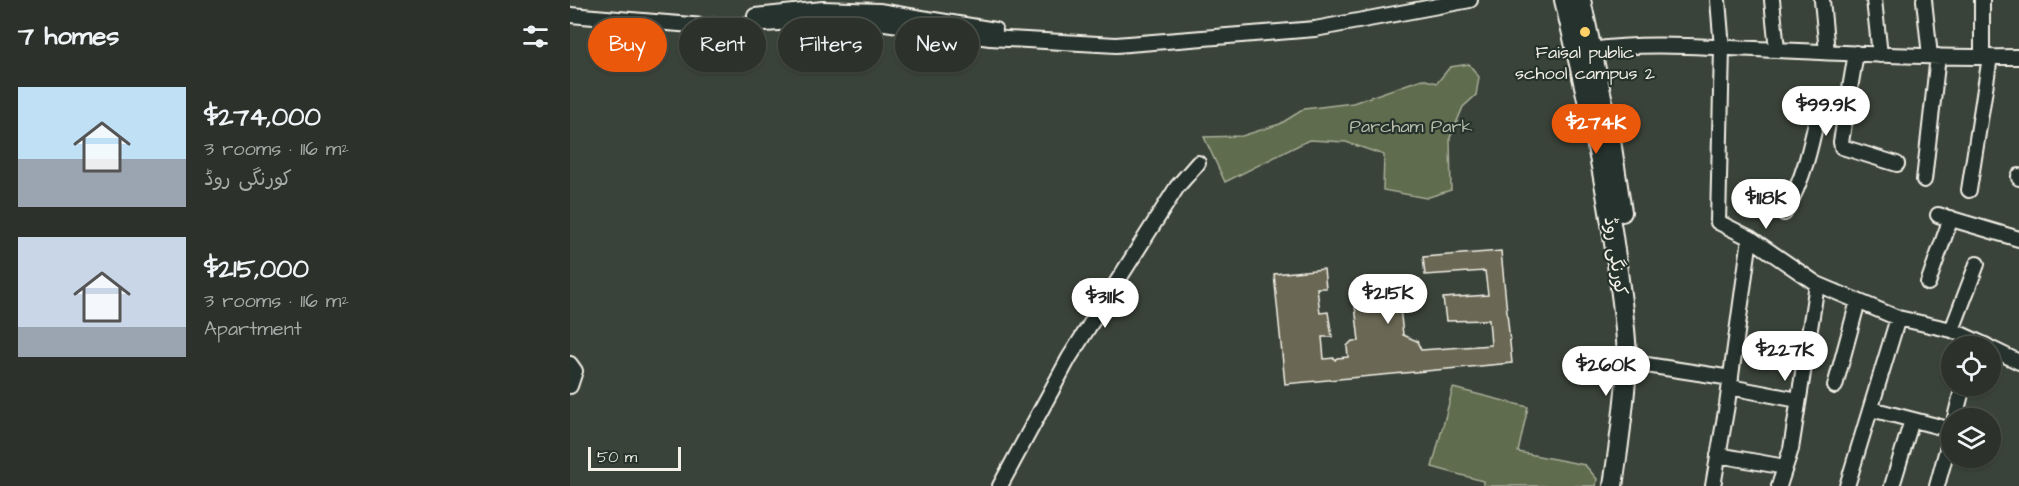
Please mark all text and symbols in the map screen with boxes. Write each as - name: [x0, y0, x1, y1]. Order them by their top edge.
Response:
- text: 7 homes: [18, 18, 119, 54]
- chip: Buy: [588, 18, 667, 72]
- chip: Rent: [679, 18, 766, 72]
- chip: Filters: [778, 18, 883, 72]
- chip: New: [895, 18, 979, 72]
- icon: filters: [519, 20, 552, 53]
- marker: Faisal public school campus 2: [1578, 25, 1592, 39]
- place label: Faisal public school campus 2: [1515, 40, 1656, 86]
- pin: $99.9K: [1777, 86, 1875, 137]
- text: $99.9K: [1796, 91, 1856, 119]
- text: $274,000: [204, 99, 321, 135]
- pin: $274K: [1554, 104, 1638, 155]
- text: $274K: [1566, 109, 1626, 137]
- icon: home: [66, 111, 138, 183]
- park label: Parcham Park: [1350, 114, 1472, 139]
- text: 3 rooms · 116 m²: [204, 135, 349, 163]
- text: کورنگی روڈ: [204, 165, 292, 193]
- pin: $118K: [1724, 179, 1808, 230]
- text: $118K: [1745, 184, 1787, 212]
- street label: کورنگی روڈ: [1598, 215, 1633, 297]
- text: $215,000: [204, 251, 309, 287]
- icon: home: [66, 261, 138, 333]
- pin: $215K: [1346, 274, 1430, 325]
- pin: $311K: [1063, 278, 1147, 329]
- text: $215K: [1362, 279, 1414, 307]
- text: $311K: [1086, 283, 1124, 311]
- text: 3 rooms · 116 m²: [204, 287, 349, 315]
- text: Apartment: [204, 315, 302, 343]
- pin: $227K: [1743, 331, 1827, 382]
- text: $227K: [1756, 336, 1814, 364]
- map controls: [1941, 336, 2001, 468]
- button: locate: [1941, 336, 2001, 396]
- pin: $260K: [1564, 346, 1648, 397]
- text: $260K: [1576, 351, 1636, 379]
- button: layers: [1941, 408, 2001, 468]
- scale bar: [588, 444, 681, 472]
- text: 50 m: [597, 446, 637, 468]

